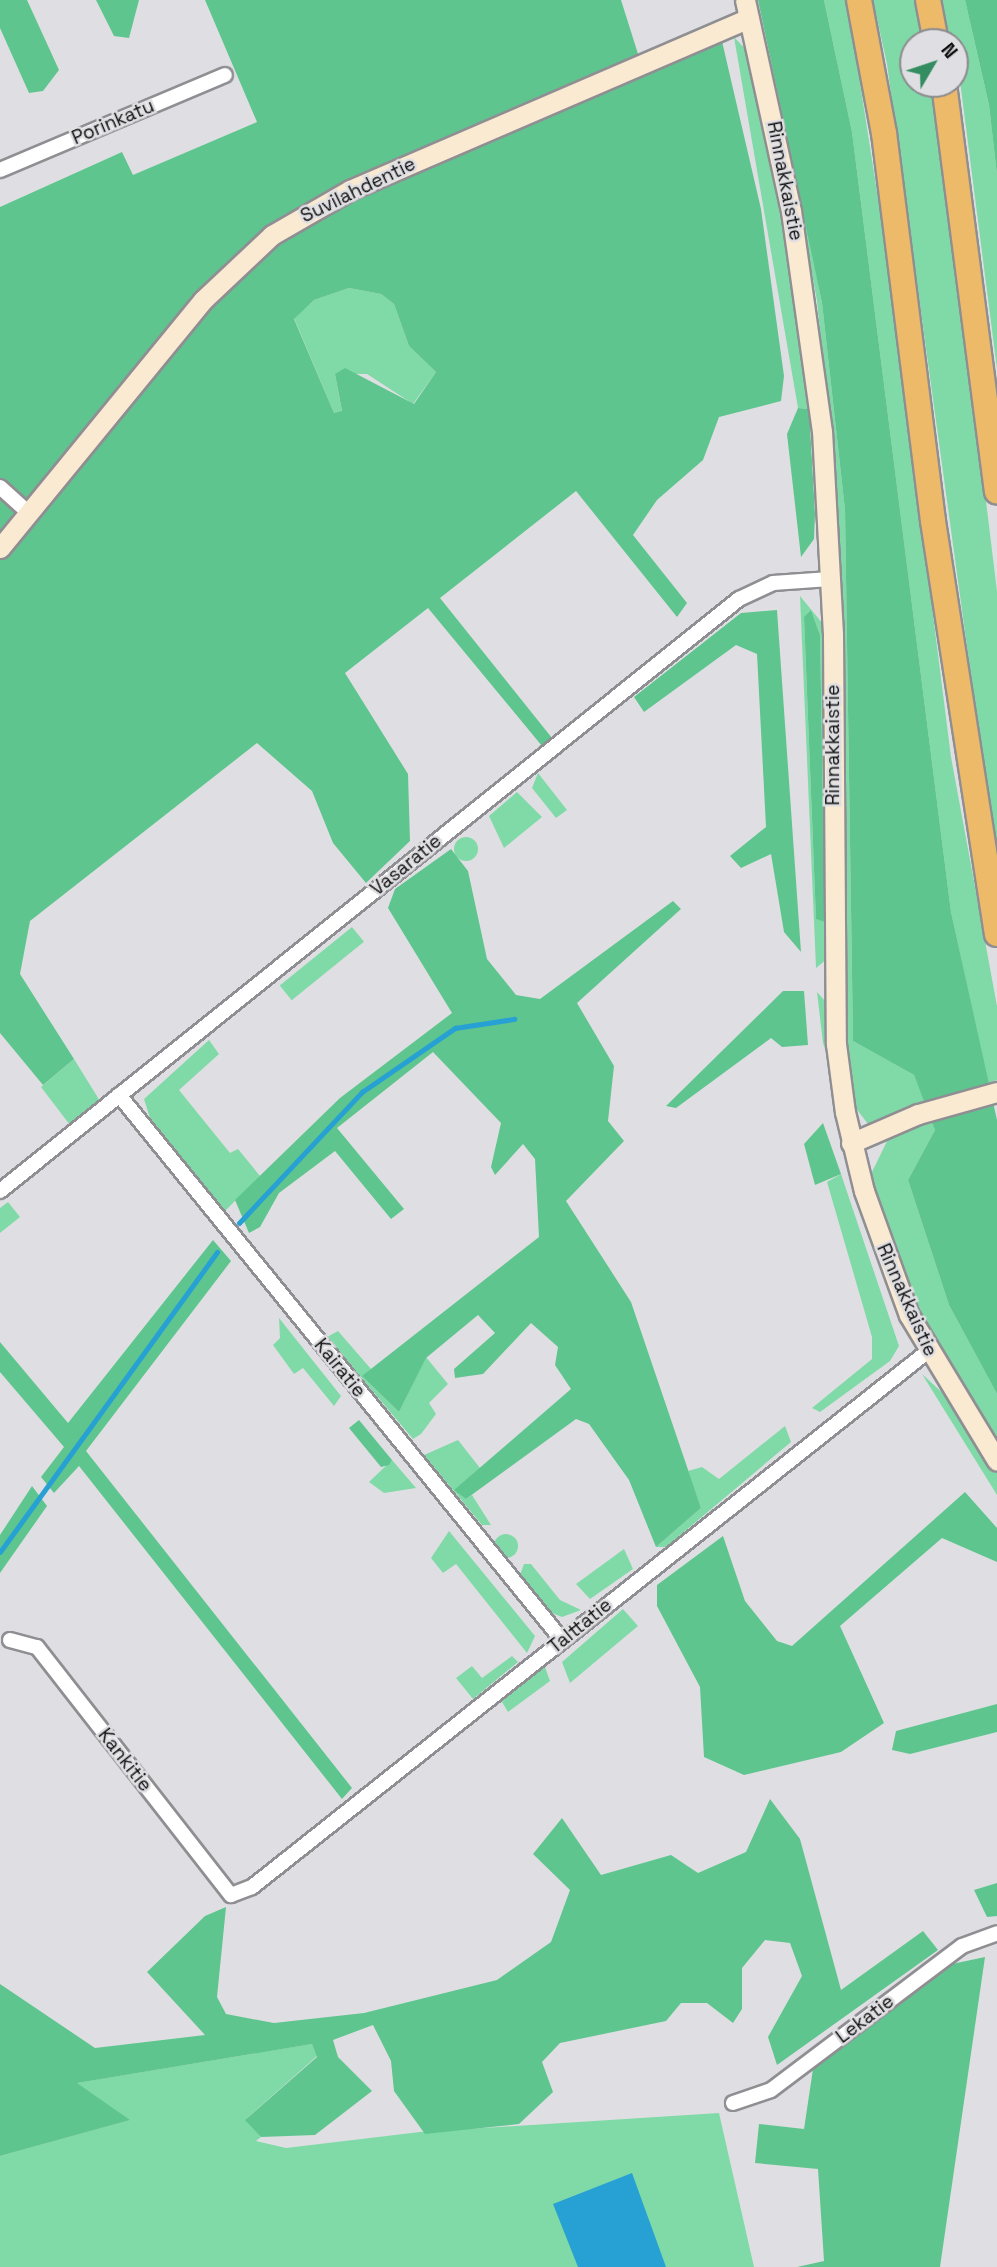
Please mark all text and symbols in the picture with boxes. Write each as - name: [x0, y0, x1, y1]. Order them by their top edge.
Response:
- north arrow: [899, 28, 969, 98]
- text: N: [935, 38, 963, 64]
- street label: Porinkatu: [68, 95, 158, 149]
- street label: Rinnakkaistie: [762, 119, 808, 243]
- street label: Suvilahdentie: [297, 152, 419, 228]
- street label: Rinnakkaistie: [822, 684, 844, 806]
- street label: Vasaratie: [366, 830, 446, 900]
- street label: Rinnakkaistie: [872, 1240, 942, 1360]
- street label: Kairatie: [309, 1334, 371, 1402]
- street label: Talttatie: [544, 1594, 616, 1658]
- street label: Kankitie: [93, 1724, 157, 1796]
- street label: Lekatie: [832, 1990, 898, 2048]

